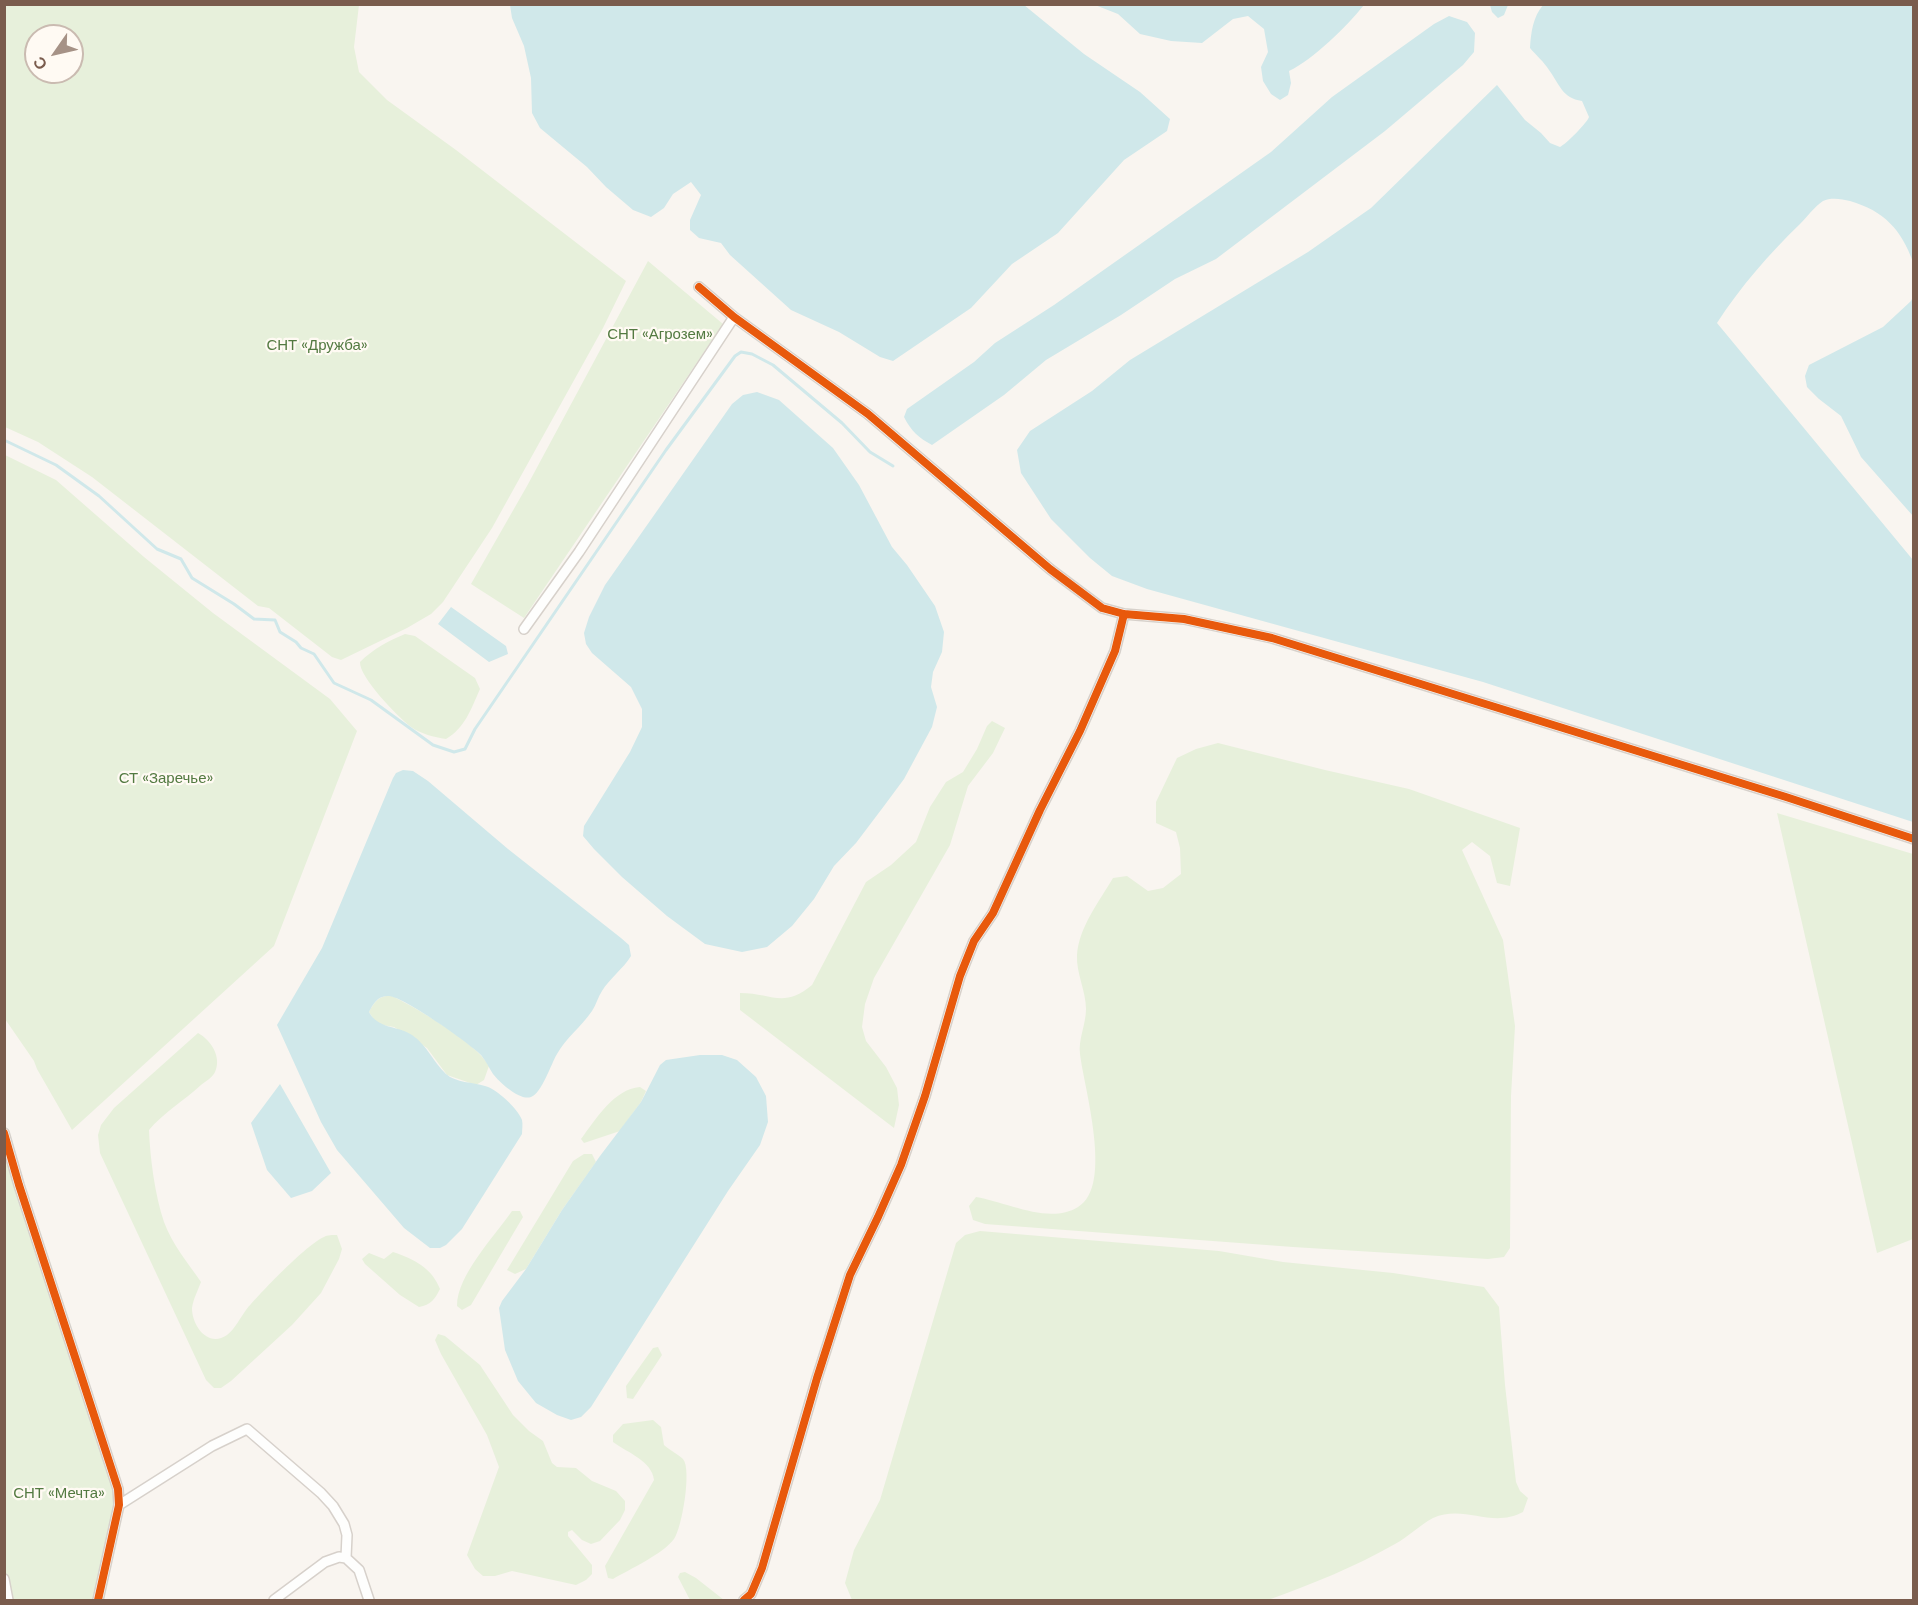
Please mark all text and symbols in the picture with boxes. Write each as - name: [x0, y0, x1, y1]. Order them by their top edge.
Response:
- north arrow: [24, 24, 84, 84]
- text: С: [28, 53, 52, 74]
- park label: СНТ «Агрозем»: [607, 326, 713, 344]
- park label: СНТ «Дружба»: [266, 337, 368, 355]
- park label: СТ «Заречье»: [119, 770, 213, 788]
- park label: СНТ «Мечта»: [13, 1485, 105, 1503]

